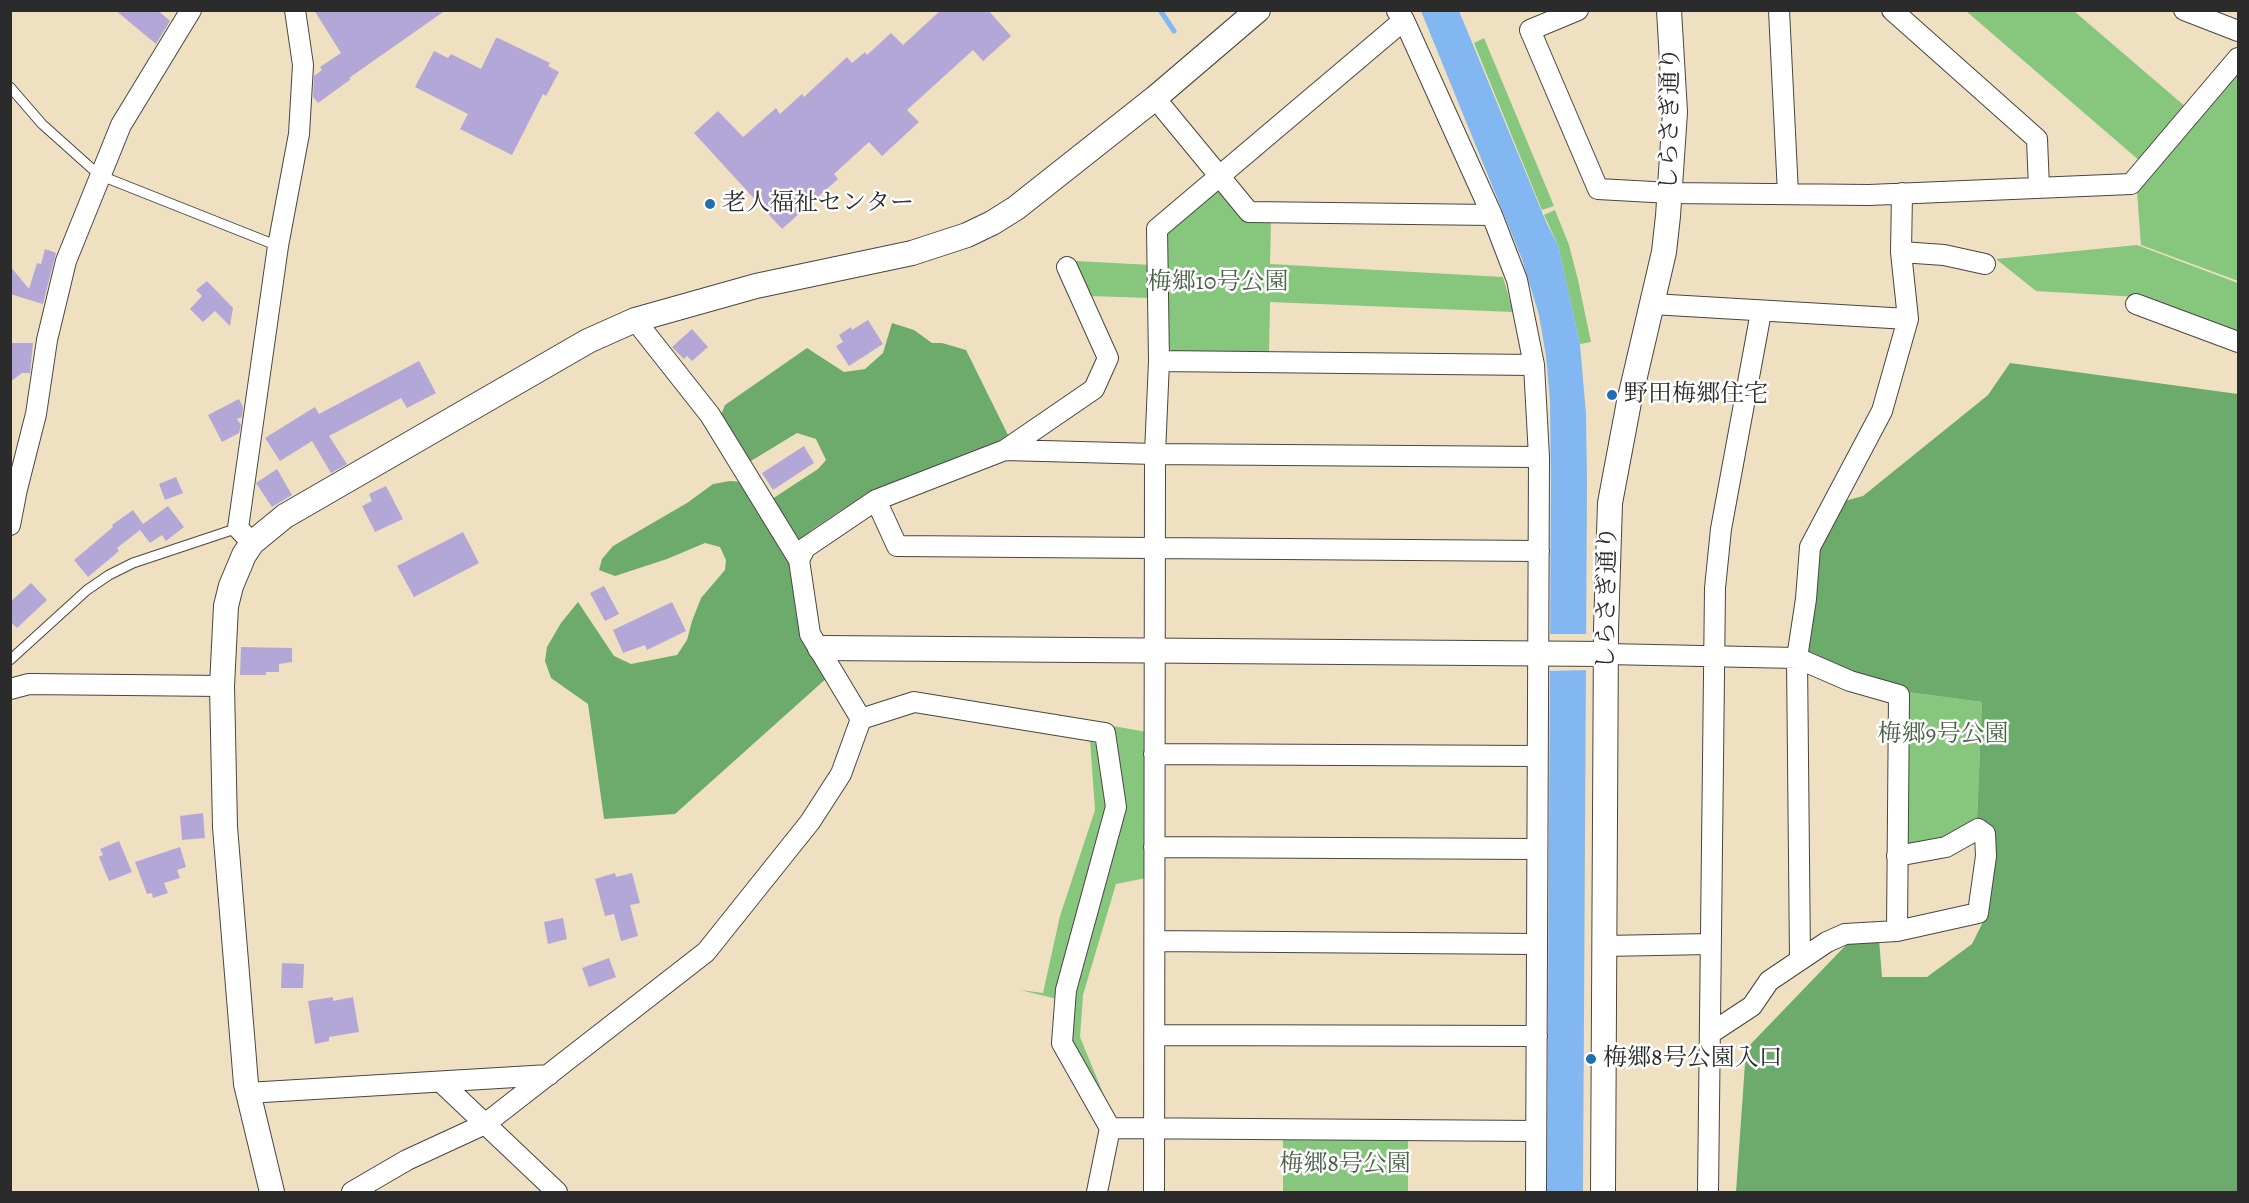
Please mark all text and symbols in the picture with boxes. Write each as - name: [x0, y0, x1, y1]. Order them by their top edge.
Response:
- street label: しらさぎ通り: [1655, 47, 1687, 191]
- place label: 老人福祉センター: [722, 190, 914, 218]
- marker: 老人福祉センター: [703, 197, 717, 211]
- park label: 梅郷10号公園: [1148, 269, 1288, 297]
- place label: 野田梅郷住宅: [1624, 381, 1768, 409]
- marker: 野田梅郷住宅: [1605, 388, 1619, 402]
- street label: しらさぎ通り: [1592, 526, 1624, 670]
- park label: 梅郷9号公園: [1878, 721, 2008, 749]
- place label: 梅郷8号公園入口: [1603, 1045, 1783, 1073]
- marker: 梅郷8号公園入口: [1584, 1052, 1598, 1066]
- park label: 梅郷8号公園: [1279, 1151, 1411, 1179]

